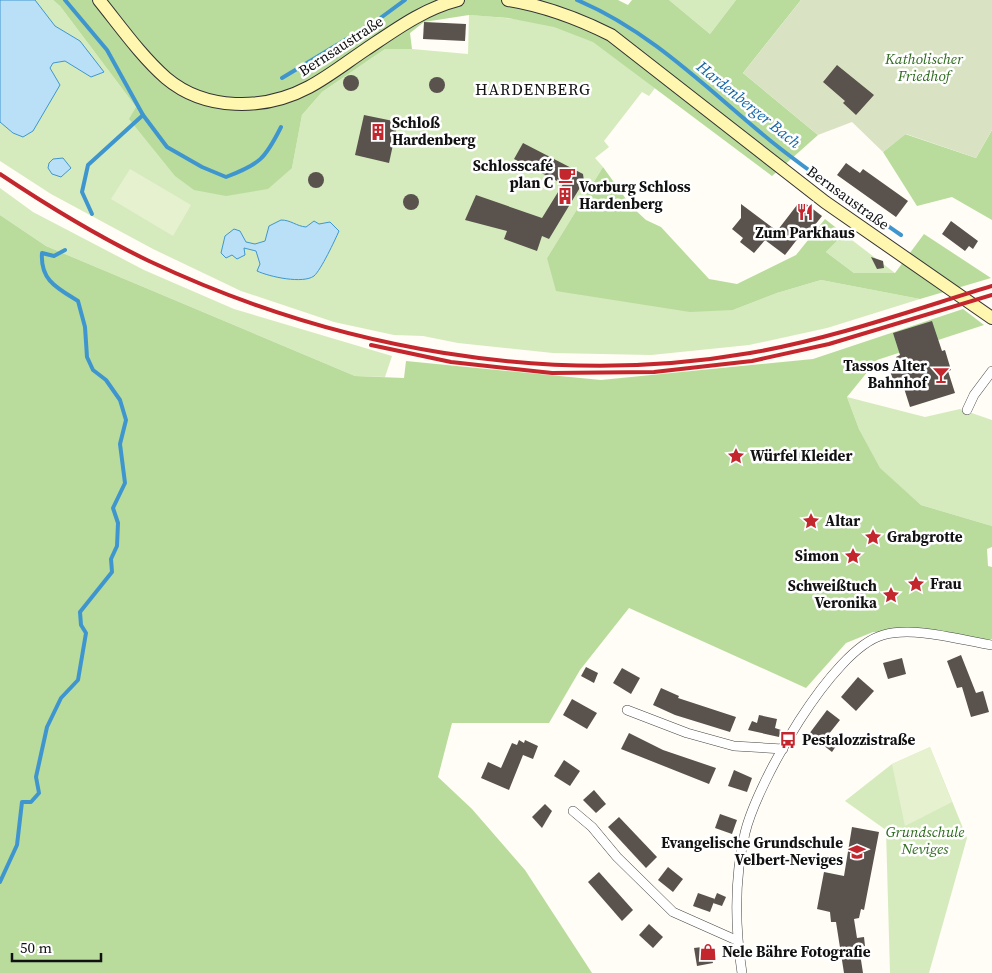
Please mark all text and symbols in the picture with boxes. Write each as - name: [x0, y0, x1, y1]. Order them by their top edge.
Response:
- street label: Bernsaustraße: [294, 10, 387, 81]
- park label: Katholischer Friedhof: [884, 48, 964, 86]
- water label: Hardenberger Bach: [692, 55, 806, 153]
- district label: HARDENBERG: [475, 78, 591, 100]
- place label: Schloß Hardenberg: [392, 112, 476, 150]
- building icon: Schloß Hardenberg: [368, 122, 388, 142]
- place label: Schlosscafé plan C: [473, 155, 553, 193]
- street label: Bernsaustraße: [803, 161, 894, 235]
- cafe icon: Schlosscafé plan C: [557, 165, 577, 185]
- place label: Vorburg Schloss Hardenberg: [579, 176, 691, 214]
- building icon: Vorburg Schloss Hardenberg: [555, 186, 575, 206]
- restaurant icon: Zum Parkhaus: [795, 202, 815, 222]
- place label: Zum Parkhaus: [755, 222, 855, 243]
- place label: Tassos Alter Bahnhof: [843, 355, 929, 393]
- bar icon: Tassos Alter Bahnhof: [931, 365, 951, 385]
- place label: Würfel Kleider: [750, 445, 852, 466]
- place icon: Würfel Kleider: [726, 446, 746, 466]
- place label: Altar: [825, 510, 860, 531]
- place icon: Altar: [801, 511, 821, 531]
- place label: Grabgrotte: [887, 526, 963, 547]
- place icon: Grabgrotte: [863, 527, 883, 547]
- place label: Simon: [795, 545, 839, 566]
- place icon: Simon: [843, 546, 863, 566]
- place label: Frau: [930, 573, 962, 594]
- place icon: Frau: [906, 574, 926, 594]
- place label: Schweißtuch Veronika: [788, 575, 878, 613]
- place icon: Schweißtuch Veronika: [881, 585, 901, 605]
- place label: Pestalozzistraße: [802, 729, 915, 750]
- bus stop icon: Pestalozzistraße: [778, 730, 798, 750]
- park label: Grundschule Neviges: [886, 821, 964, 859]
- place label: Evangelische Grundschule Velbert-Neviges: [661, 832, 843, 870]
- school or university icon: Evangelische Grundschule Velbert-Neviges: [847, 842, 867, 862]
- scale bar: [12, 930, 101, 962]
- text: 50 m: [20, 937, 52, 958]
- place label: Nele Bähre Fotografie: [722, 941, 871, 962]
- shop icon: Nele Bähre Fotografie: [698, 942, 718, 962]

